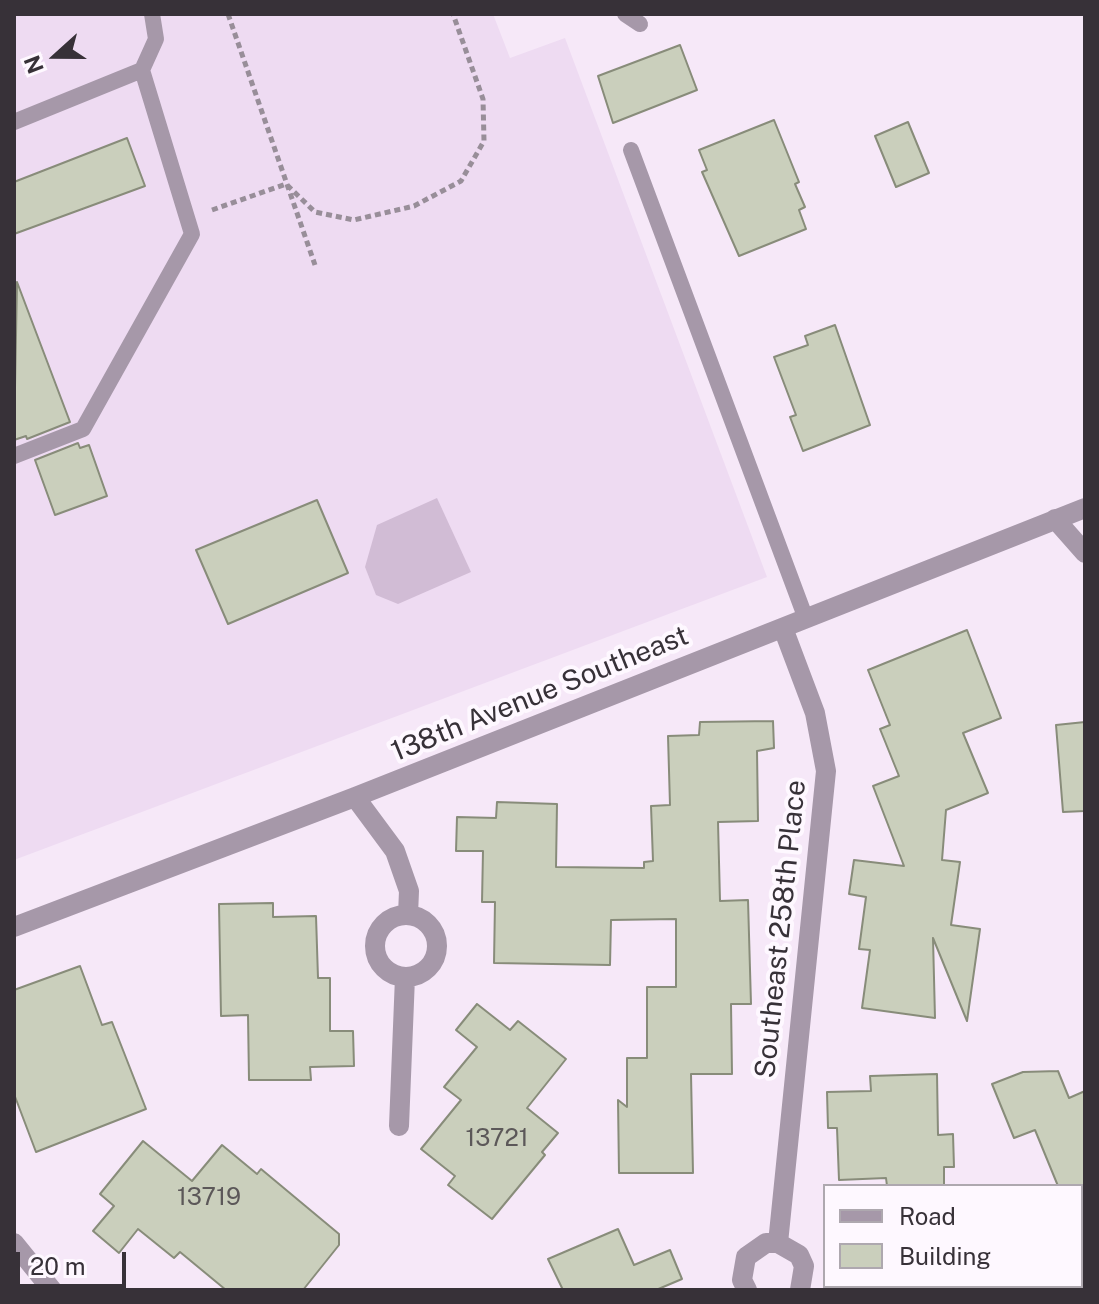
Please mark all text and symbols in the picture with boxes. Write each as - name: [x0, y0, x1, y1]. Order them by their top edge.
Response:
- north arrow: [16, 16, 96, 96]
- text: N: [18, 52, 49, 77]
- street label: 138th Avenue Southeast: [387, 619, 693, 769]
- street label: Southeast 258th Place: [749, 778, 813, 1080]
- house number: 13721: [465, 1125, 529, 1153]
- house number: 13719: [177, 1184, 241, 1212]
- legend: [823, 1184, 1083, 1288]
- text: Road: [899, 1202, 956, 1230]
- scale bar: [20, 1236, 130, 1286]
- text: Building: [899, 1242, 991, 1270]
- text: 20 m: [30, 1252, 86, 1280]

